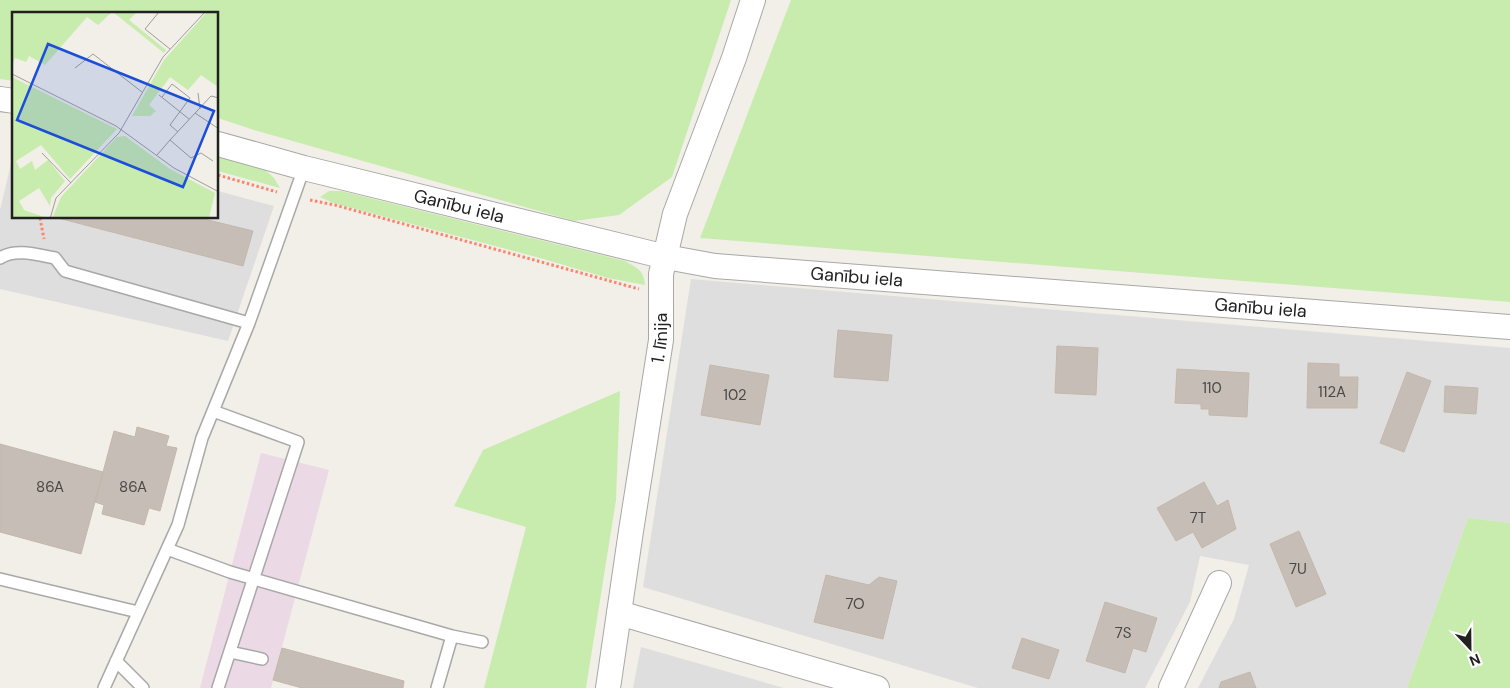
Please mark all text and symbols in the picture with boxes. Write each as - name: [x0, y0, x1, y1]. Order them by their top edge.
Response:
- inset map: [12, 12, 219, 219]
- street label: Ganību iela: [411, 183, 507, 229]
- street label: Ganību iela: [810, 261, 904, 292]
- street label: Ganību iela: [1213, 292, 1308, 323]
- street label: 1. līnija: [646, 313, 673, 365]
- house number: 110: [1202, 378, 1222, 398]
- house number: 112A: [1318, 382, 1346, 402]
- house number: 102: [723, 385, 747, 405]
- house number: 86A: [36, 477, 64, 497]
- house number: 86A: [119, 477, 147, 497]
- house number: 7T: [1190, 508, 1206, 528]
- house number: 7U: [1289, 559, 1307, 579]
- house number: 7O: [845, 594, 865, 614]
- house number: 7S: [1115, 623, 1132, 643]
- north arrow: [1445, 623, 1495, 673]
- text: N: [1467, 650, 1483, 670]

